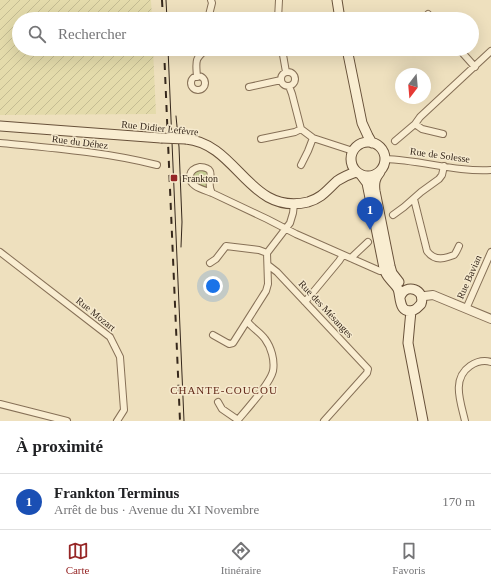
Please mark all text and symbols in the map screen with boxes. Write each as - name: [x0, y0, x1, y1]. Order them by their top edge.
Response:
- search box: [12, 12, 479, 56]
- icon: search: [26, 23, 48, 45]
- text: Rechercher: [58, 26, 126, 42]
- north arrow: [395, 68, 431, 104]
- street label: Rue Didier Lefèvre: [121, 118, 200, 138]
- street label: Rue du Déhez: [51, 133, 109, 151]
- street label: Rue de Solesse: [409, 145, 471, 165]
- marker: Frankton: [169, 173, 179, 183]
- place label: Frankton: [182, 173, 218, 184]
- pin: 1: [357, 197, 383, 230]
- street label: Rue Bavian: [454, 253, 484, 301]
- your location: [203, 276, 223, 296]
- street label: Rue des Mésanges: [297, 278, 355, 340]
- street label: Rue Mozart: [74, 295, 118, 333]
- district label: CHANTE-COUCOU: [170, 384, 278, 396]
- text: À proximité: [16, 437, 103, 456]
- text: Frankton Terminus: [54, 485, 179, 501]
- text: 1: [26, 494, 32, 509]
- text: 170 m: [442, 494, 475, 509]
- text: Arrêt de bus · Avenue du XI Novembre: [54, 502, 259, 517]
- tab: Carte: [66, 540, 89, 576]
- tab: Itinéraire: [221, 540, 261, 576]
- tab: Favoris: [392, 540, 425, 576]

